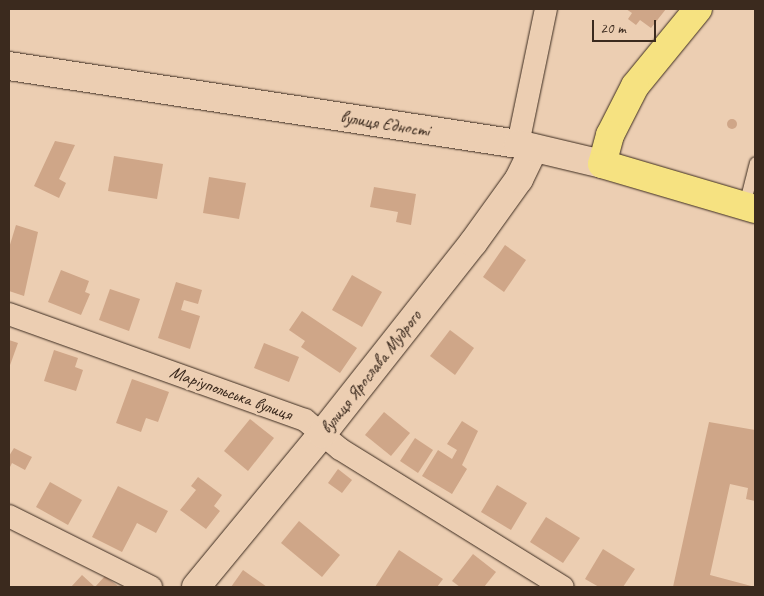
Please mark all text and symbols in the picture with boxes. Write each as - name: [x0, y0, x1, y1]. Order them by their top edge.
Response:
- scale bar: [594, 10, 658, 42]
- text: 20 m: [600, 19, 626, 38]
- street label: вулиця Єдності: [339, 106, 431, 142]
- street label: вулиця Ярослава Мудрого: [316, 306, 426, 438]
- street label: Маріупольська вулиця: [167, 361, 295, 425]

